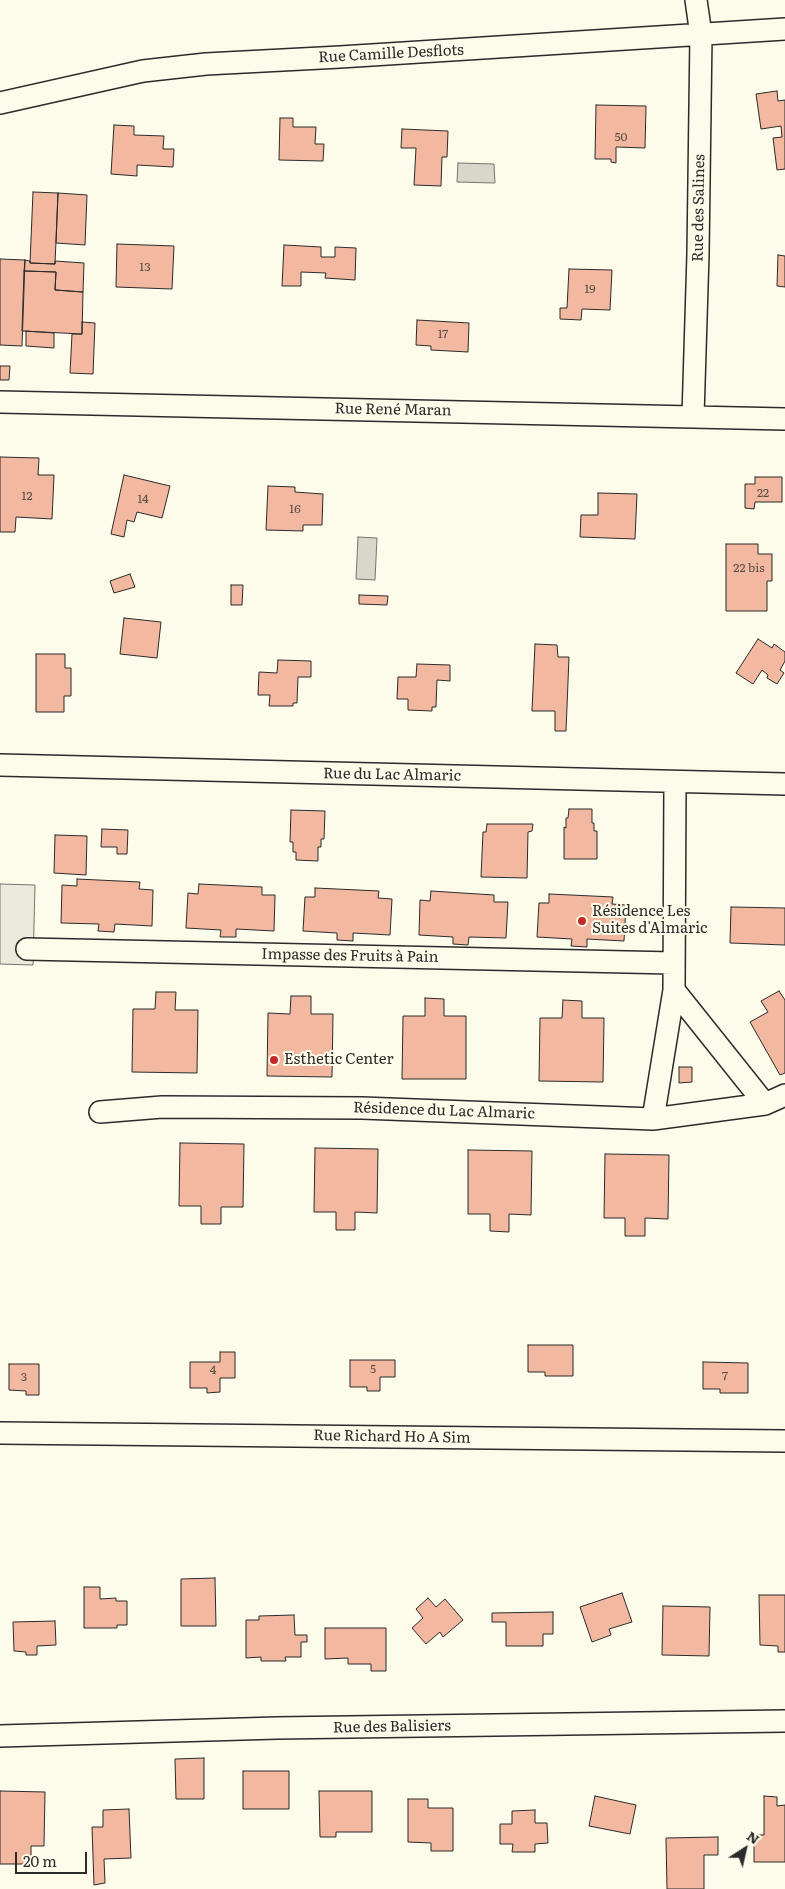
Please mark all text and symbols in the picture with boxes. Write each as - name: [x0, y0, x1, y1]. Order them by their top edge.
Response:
- street label: Rue Camille Desflots: [318, 41, 464, 67]
- house number: 50: [614, 130, 628, 144]
- street label: Rue des Salines: [689, 154, 709, 262]
- house number: 13: [139, 260, 151, 274]
- house number: 19: [584, 282, 596, 296]
- house number: 17: [438, 327, 448, 341]
- street label: Rue René Maran: [334, 400, 452, 420]
- house number: 22: [757, 486, 769, 500]
- house number: 12: [22, 489, 32, 503]
- house number: 14: [137, 492, 149, 506]
- house number: 16: [289, 502, 301, 516]
- house number: 22 bis: [733, 561, 765, 575]
- street label: Rue du Lac Almaric: [323, 765, 461, 785]
- place label: Résidence Les Suites d'Almaric: [592, 903, 708, 938]
- marker: Résidence Les Suites d'Almaric: [576, 915, 588, 927]
- street label: Impasse des Fruits à Pain: [261, 945, 439, 967]
- place label: Esthetic Center: [284, 1051, 393, 1069]
- marker: Esthetic Center: [268, 1054, 280, 1066]
- street label: Résidence du Lac Almaric: [353, 1099, 535, 1123]
- house number: 5: [370, 1362, 376, 1376]
- house number: 4: [210, 1363, 216, 1377]
- house number: 7: [722, 1369, 728, 1383]
- house number: 3: [21, 1370, 27, 1384]
- street label: Rue Richard Ho A Sim: [313, 1427, 471, 1447]
- street label: Rue des Balisiers: [333, 1717, 451, 1737]
- north arrow: [720, 1824, 770, 1874]
- text: N: [743, 1825, 764, 1848]
- scale bar: [18, 1842, 90, 1874]
- text: 20 m: [23, 1849, 57, 1872]

